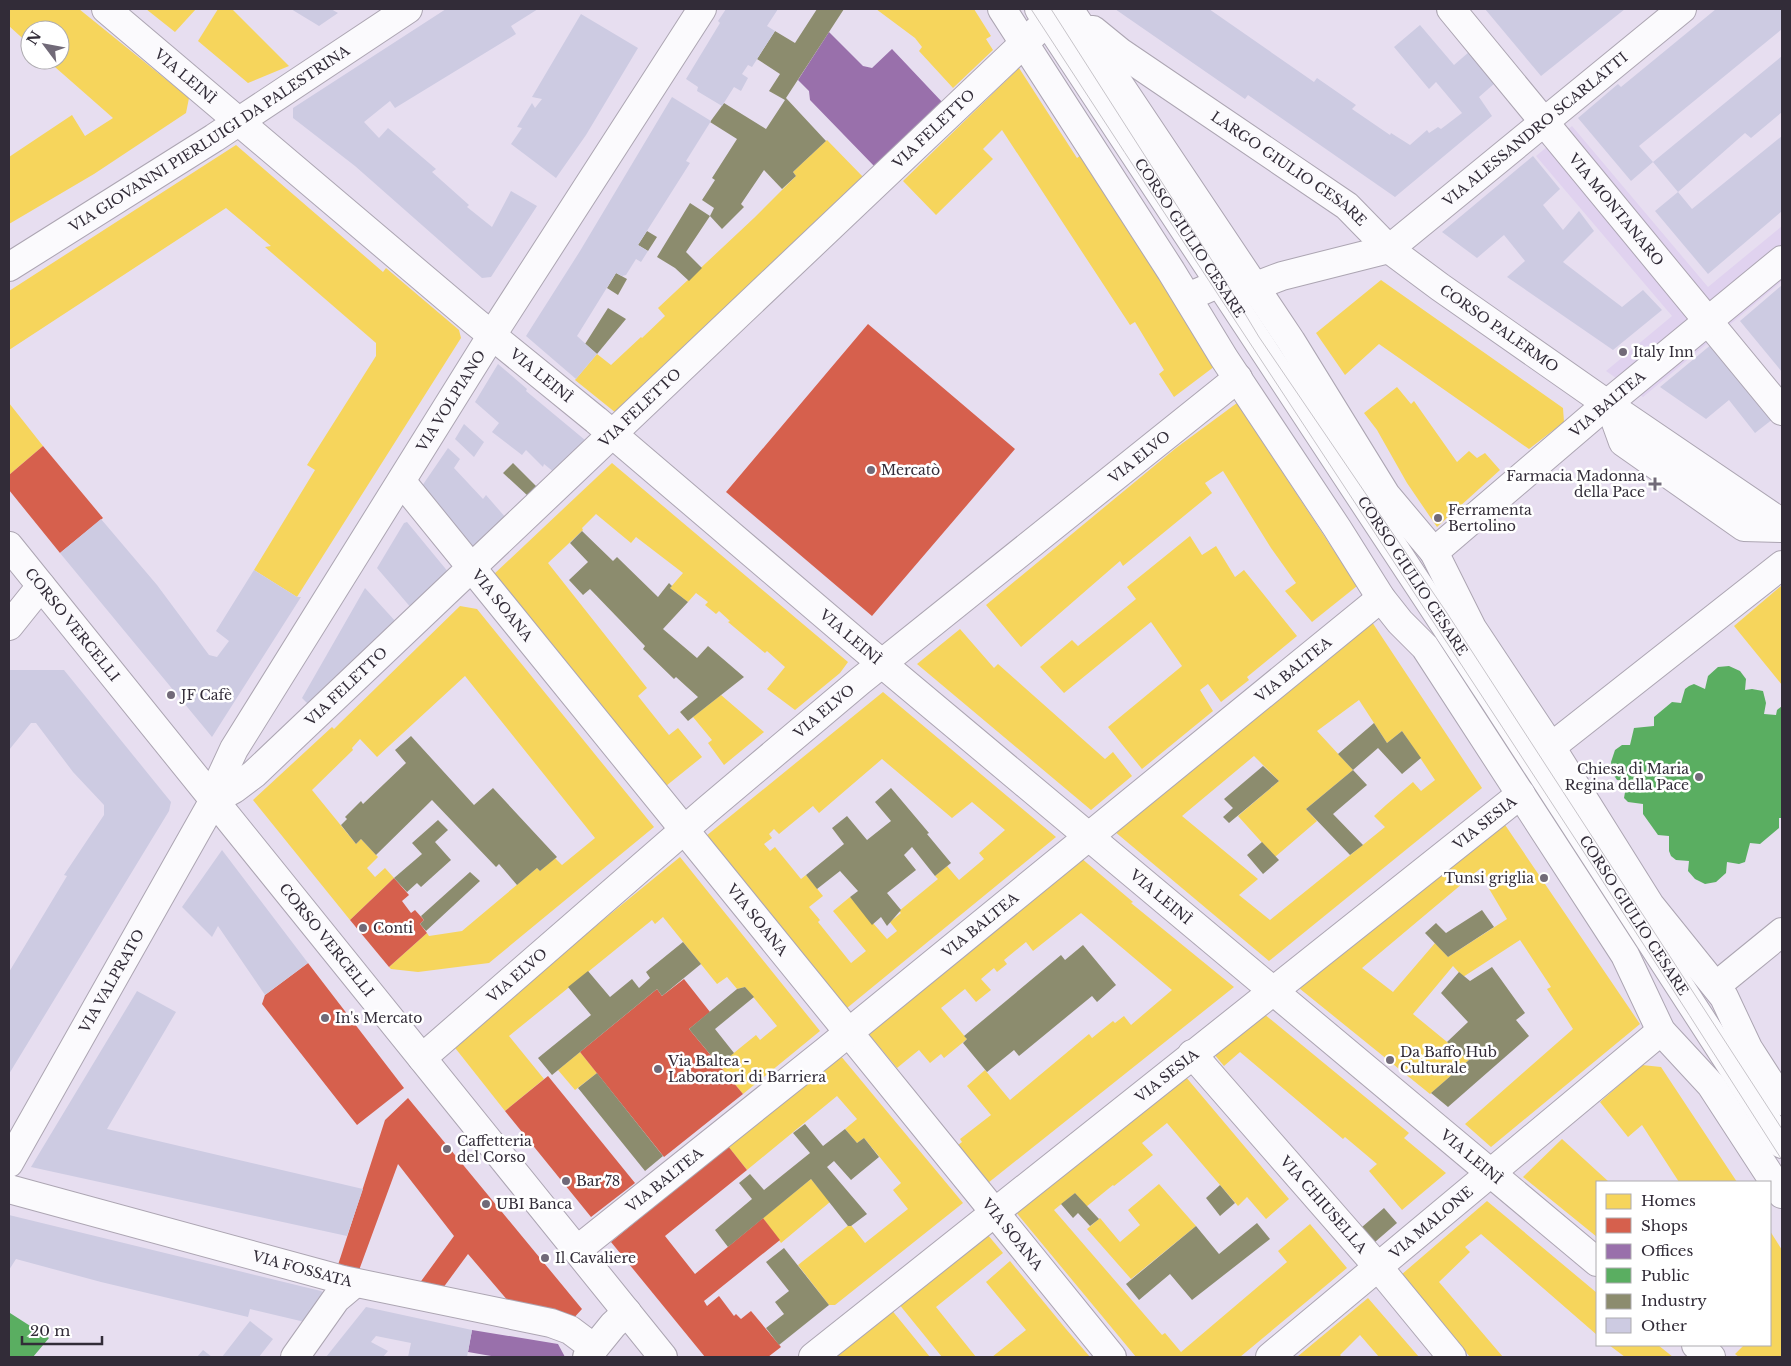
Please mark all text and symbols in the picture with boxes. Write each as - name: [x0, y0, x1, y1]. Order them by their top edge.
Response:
- north arrow: [20, 20, 70, 70]
- text: N: [23, 28, 45, 48]
- street label: VIA GIOVANNI PIERLUIGI DA PALESTRINA: [65, 41, 353, 236]
- street label: VIA LEINÌ: [150, 44, 220, 108]
- street label: VIA ALESSANDRO SCARLATTI: [1438, 48, 1631, 211]
- street label: VIA FELETTO: [888, 86, 979, 173]
- street label: LARGO GIULIO CESARE: [1207, 107, 1370, 230]
- street label: VIA MONTANARO: [1564, 149, 1668, 270]
- street label: CORSO GIULIO CESARE: [1131, 155, 1249, 321]
- street label: CORSO PALERMO: [1436, 281, 1562, 376]
- place label: Italy Inn: [1633, 343, 1694, 361]
- street label: VIA LEINÌ: [505, 344, 576, 406]
- marker: Italy Inn: [1617, 346, 1629, 358]
- street label: VIA VOLPIANO: [412, 347, 489, 456]
- street label: VIA FELETTO: [594, 364, 685, 452]
- street label: VIA BALTEA: [1565, 367, 1649, 442]
- street label: VIA ELVO: [1104, 427, 1174, 488]
- place label: Mercatò: [881, 461, 940, 479]
- marker: Mercatò: [865, 464, 877, 476]
- place label: Farmacia Madonna della Pace: [1506, 467, 1645, 501]
- marker: Farmacia Madonna della Pace: [1649, 478, 1661, 490]
- street label: CORSO GIULIO CESARE: [1354, 493, 1472, 659]
- place label: Ferramenta Bertolino: [1448, 501, 1532, 535]
- marker: Ferramenta Bertolino: [1432, 512, 1444, 524]
- street label: CORSO VERCELLI: [21, 564, 124, 685]
- street label: VIA SOANA: [467, 565, 537, 645]
- street label: VIA LEINÌ: [815, 605, 885, 668]
- street label: VIA BALTEA: [1251, 633, 1335, 707]
- street label: VIA FELETTO: [301, 643, 391, 730]
- street label: VIA ELVO: [789, 681, 858, 743]
- place label: JF Cafè: [179, 686, 232, 704]
- marker: JF Cafè: [165, 689, 177, 701]
- place label: Chiesa di Maria Regina della Pace: [1565, 760, 1689, 794]
- marker: Chiesa di Maria Regina della Pace: [1693, 771, 1705, 783]
- street label: VIA SESIA: [1448, 792, 1520, 854]
- street label: CORSO GIULIO CESARE: [1575, 832, 1692, 999]
- street label: VIA LEINÌ: [1125, 865, 1196, 928]
- place label: Tunsi griglia: [1444, 869, 1534, 887]
- marker: Tunsi griglia: [1538, 872, 1550, 884]
- street label: CORSO VERCELLI: [275, 879, 378, 1000]
- street label: VIA SOANA: [722, 880, 792, 960]
- street label: VIA BALTEA: [938, 888, 1022, 962]
- place label: Conti: [373, 919, 413, 937]
- marker: Conti: [357, 922, 369, 934]
- street label: VIA VALPRATO: [75, 926, 148, 1037]
- street label: VIA ELVO: [483, 944, 551, 1007]
- place label: In's Mercato: [335, 1009, 423, 1027]
- marker: In's Mercato: [319, 1012, 331, 1024]
- place label: Da Baffo Hub Culturale: [1400, 1043, 1497, 1077]
- street label: VIA SESIA: [1131, 1045, 1202, 1107]
- place label: Via Baltea - Laboratori di Barriera: [667, 1052, 826, 1086]
- marker: Da Baffo Hub Culturale: [1384, 1054, 1396, 1066]
- marker: Via Baltea - Laboratori di Barriera: [652, 1063, 664, 1075]
- street label: VIA LEINÌ: [1436, 1125, 1506, 1188]
- place label: Caffetteria del Corso: [457, 1132, 532, 1166]
- marker: Caffetteria del Corso: [441, 1143, 453, 1155]
- street label: VIA BALTEA: [622, 1144, 707, 1217]
- street label: VIA CHIUSELLA: [1276, 1151, 1371, 1257]
- place label: Bar 78: [576, 1172, 620, 1190]
- marker: Bar 78: [560, 1175, 572, 1187]
- legend: [1596, 1181, 1771, 1346]
- street label: VIA MALONE: [1385, 1183, 1477, 1263]
- text: Homes: [1641, 1191, 1696, 1210]
- street label: VIA SOANA: [978, 1194, 1047, 1274]
- place label: UBI Banca: [496, 1195, 572, 1213]
- marker: UBI Banca: [480, 1198, 492, 1210]
- text: Shops: [1641, 1216, 1688, 1235]
- text: Offices: [1641, 1241, 1693, 1260]
- street label: VIA FOSSATA: [250, 1247, 354, 1291]
- place label: Il Cavaliere: [555, 1249, 636, 1267]
- marker: Il Cavaliere: [539, 1252, 551, 1264]
- text: Public: [1641, 1266, 1689, 1285]
- text: Industry: [1641, 1291, 1707, 1310]
- scale bar: [22, 1314, 102, 1346]
- text: Other: [1641, 1316, 1688, 1335]
- text: 20 m: [30, 1321, 70, 1340]

